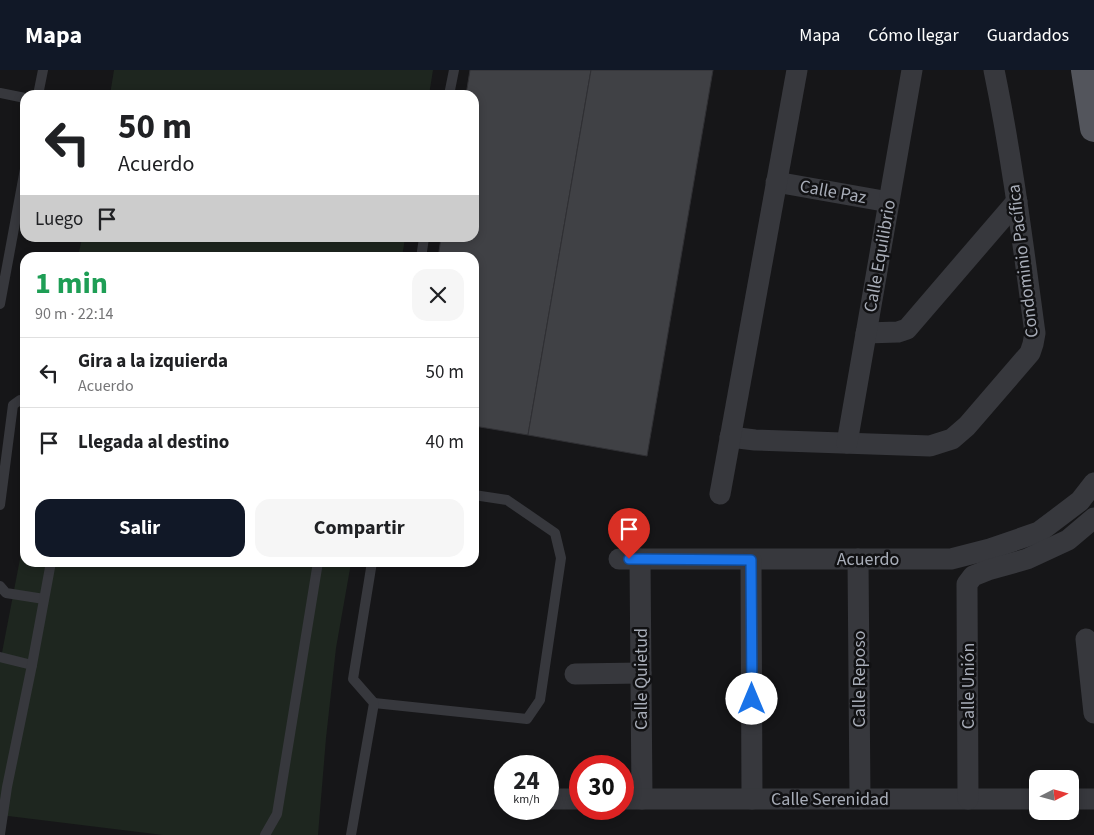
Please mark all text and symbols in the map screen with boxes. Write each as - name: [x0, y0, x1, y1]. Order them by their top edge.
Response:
- text: Mapa: [25, 18, 82, 53]
- text: Mapa: [799, 23, 840, 48]
- text: Cómo llegar: [868, 23, 959, 48]
- text: Guardados: [987, 23, 1069, 48]
- text: 50 m: [118, 102, 192, 152]
- icon: left: [35, 110, 100, 175]
- text: Acuerdo: [118, 148, 194, 180]
- street label: Calle Paz: [798, 174, 869, 210]
- street label: Condominio Pacífica: [1001, 183, 1045, 339]
- street label: Calle Equilibrio: [858, 198, 902, 314]
- icon: arrive: [93, 205, 121, 233]
- text: Luego: [35, 206, 83, 233]
- text: 1 min: [35, 262, 108, 305]
- button: close: [412, 269, 464, 321]
- text: 90 m · 22:14: [35, 303, 114, 325]
- text: Gira a la izquierda: [78, 348, 228, 375]
- icon: left: [35, 359, 63, 387]
- text: 50 m: [426, 359, 464, 386]
- text: Acuerdo: [78, 375, 134, 397]
- icon: arrive: [35, 429, 63, 457]
- text: Llegada al destino: [78, 429, 229, 456]
- text: 40 m: [426, 429, 464, 456]
- button: Salir: [35, 499, 245, 557]
- button: Compartir: [255, 499, 464, 557]
- pin: [608, 508, 650, 559]
- icon: arrive: [615, 515, 643, 543]
- street label: Acuerdo: [837, 547, 899, 572]
- street label: Calle Quietud: [629, 628, 654, 730]
- street label: Calle Reposo: [847, 630, 872, 728]
- street label: Calle Unión: [956, 643, 981, 729]
- position arrow: [725, 672, 777, 724]
- speed limit sign: 30: [569, 755, 634, 820]
- text: 24: [513, 763, 540, 799]
- north arrow: [1029, 770, 1079, 820]
- map controls: [1029, 770, 1079, 820]
- street label: Calle Serenidad: [771, 787, 889, 812]
- text: km/h: [513, 791, 540, 808]

